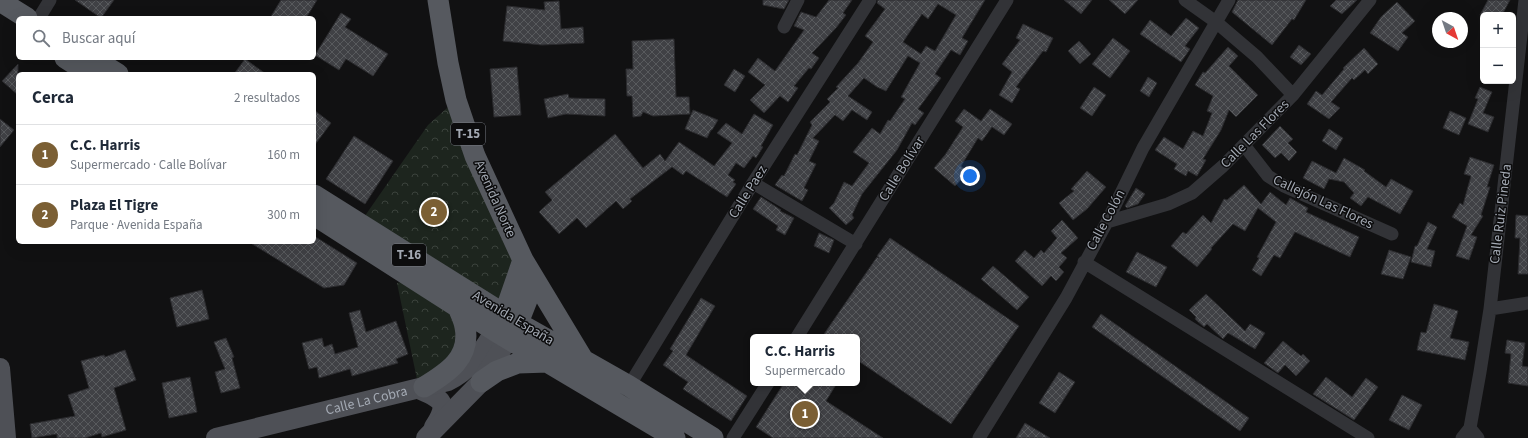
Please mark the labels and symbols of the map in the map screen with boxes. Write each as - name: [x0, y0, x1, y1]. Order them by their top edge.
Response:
- north arrow: [1432, 12, 1468, 48]
- street label: Calle Las Flores: [1216, 95, 1294, 173]
- road number: T-15: [451, 123, 485, 145]
- street label: Calle Bolívar: [874, 133, 930, 205]
- street label: Avenida Norte: [469, 157, 521, 241]
- street label: Calle Paez: [724, 162, 772, 222]
- street label: Calle Ruiz Pineda: [1485, 163, 1517, 265]
- your location: [960, 166, 980, 186]
- street label: Callejón Las Flores: [1269, 170, 1377, 234]
- street label: Calle Colón: [1082, 186, 1130, 254]
- pin: 2: [421, 197, 447, 227]
- road number: T-16: [392, 244, 426, 266]
- street label: Avenida España: [468, 286, 558, 350]
- street label: Calle La Cobra: [324, 381, 410, 421]
- pin: 1: [792, 399, 818, 429]

